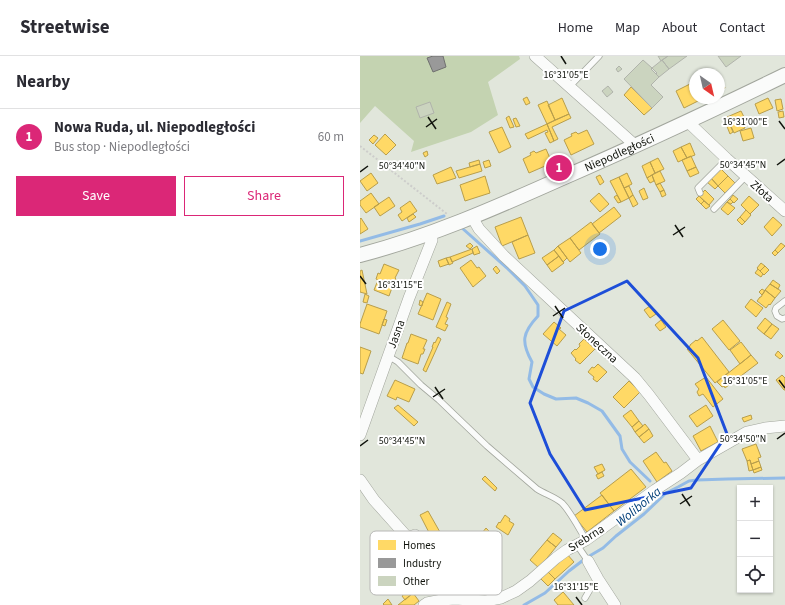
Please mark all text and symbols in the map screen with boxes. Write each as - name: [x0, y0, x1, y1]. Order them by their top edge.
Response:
- text: Streetwise: [20, 14, 110, 41]
- text: Home: [558, 18, 593, 38]
- text: Map: [615, 18, 640, 38]
- text: About: [662, 18, 697, 38]
- text: Contact: [719, 18, 765, 38]
- text: 16°31'05"E: [543, 68, 589, 82]
- north arrow: [689, 68, 725, 104]
- text: Nearby: [16, 70, 70, 94]
- text: 16°31'00"E: [722, 115, 768, 129]
- text: Nowa Ruda, ul. Niepodległości: [54, 117, 255, 138]
- text: 1: [26, 128, 32, 146]
- text: 60 m: [318, 128, 344, 146]
- street label: Niepodległości: [582, 130, 657, 176]
- text: Bus stop · Niepodległości: [54, 138, 190, 156]
- pin: 1: [546, 153, 572, 183]
- text: 50°34'45"N: [720, 158, 766, 172]
- text: 50°34'40"N: [379, 159, 425, 173]
- button: Save: [16, 176, 176, 216]
- button: Share: [184, 176, 344, 216]
- street label: Złota: [746, 176, 777, 206]
- your location: [590, 239, 610, 259]
- text: 16°31'15"E: [377, 278, 423, 292]
- street label: Jasna: [383, 317, 409, 351]
- street label: Słoneczna: [572, 319, 622, 367]
- text: 16°31'05"E: [722, 374, 768, 388]
- text: 50°34'50"N: [720, 432, 766, 446]
- text: 50°34'45"N: [379, 434, 425, 448]
- water label: Woliborka: [612, 483, 665, 531]
- map controls: [737, 485, 773, 593]
- button: +: [737, 485, 773, 521]
- street label: Srebrna: [565, 521, 608, 556]
- button: −: [737, 521, 773, 557]
- legend: [370, 531, 502, 595]
- text: Homes: [403, 538, 436, 553]
- text: Industry: [403, 556, 441, 571]
- button: locate: [737, 557, 773, 593]
- text: Other: [403, 574, 429, 589]
- text: 16°31'15"E: [553, 580, 599, 594]

